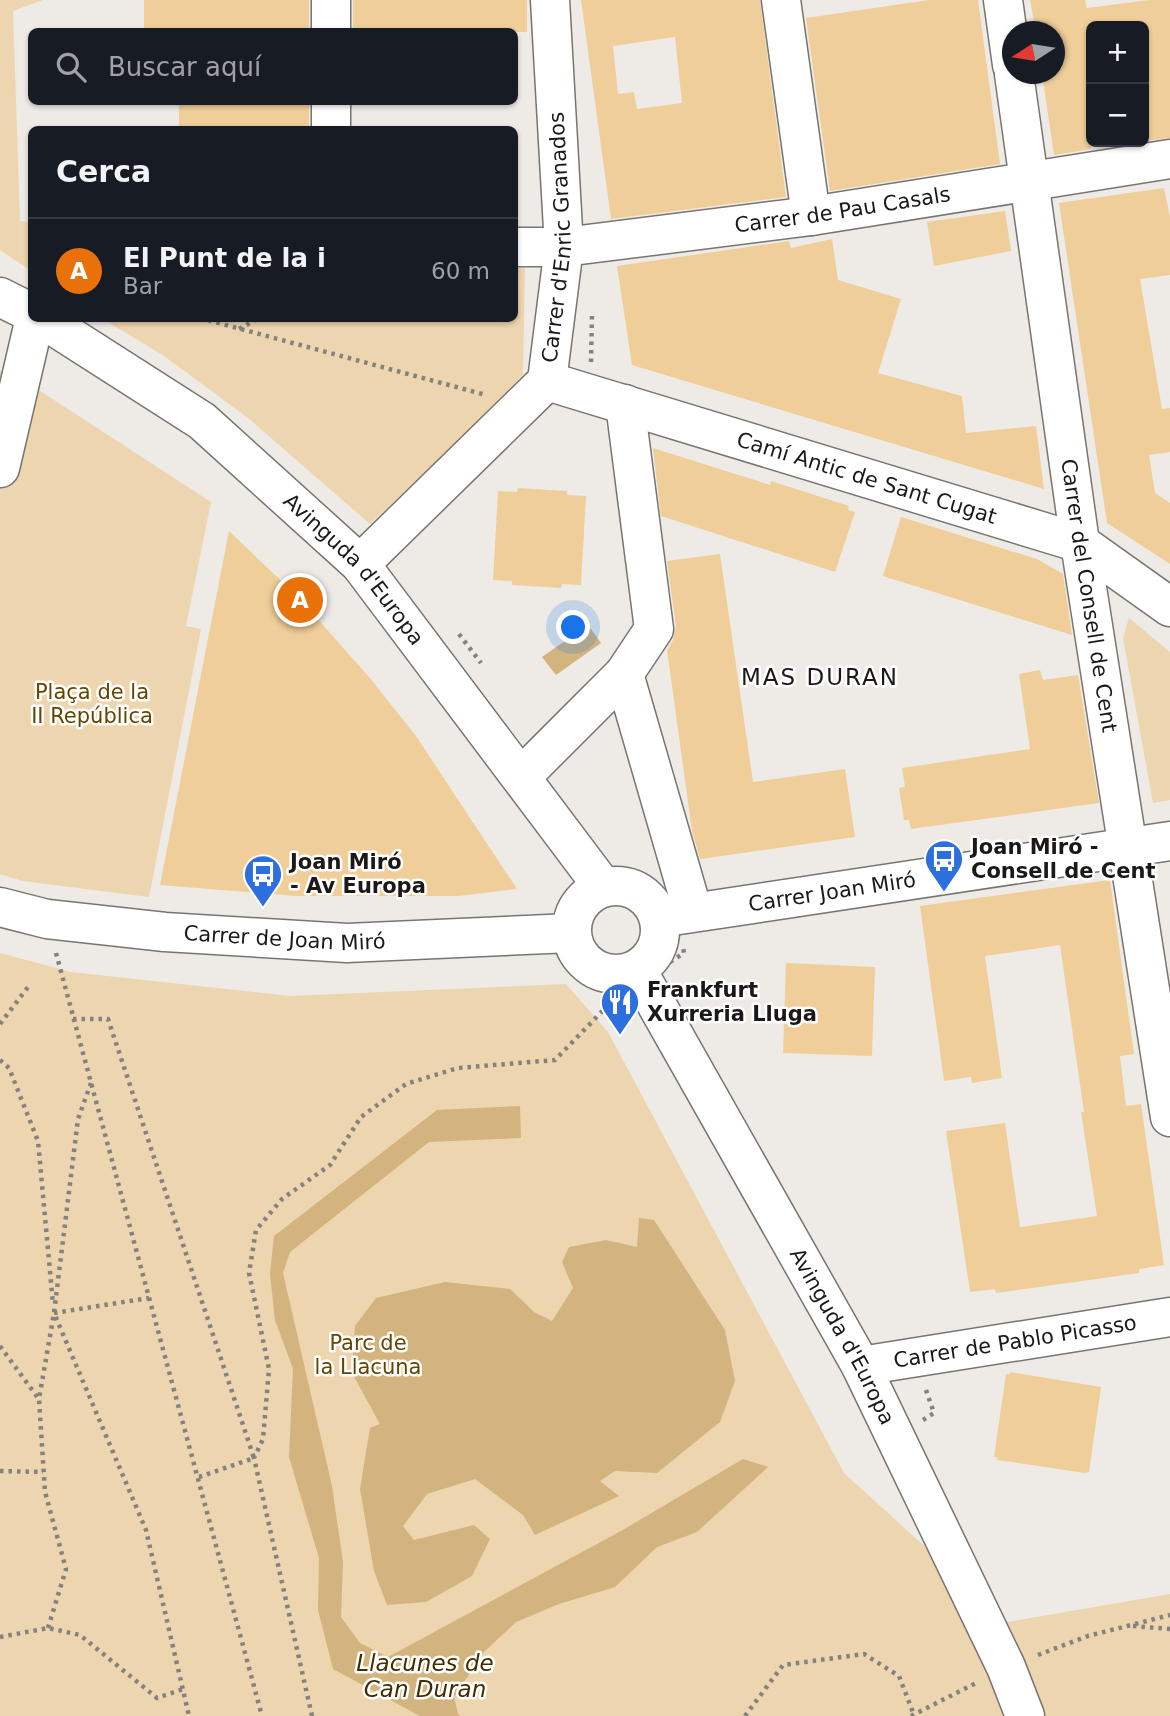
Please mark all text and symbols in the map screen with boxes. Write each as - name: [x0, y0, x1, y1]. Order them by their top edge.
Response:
- north arrow: [1002, 21, 1065, 84]
- map controls: [1086, 21, 1149, 147]
- button: +: [1086, 21, 1149, 84]
- search box: [28, 28, 518, 105]
- icon: search: [52, 48, 90, 86]
- text: Buscar aquí: [108, 52, 261, 82]
- button: −: [1086, 84, 1149, 147]
- street label: Carrer d'Enric Granados: [537, 111, 576, 364]
- text: Cerca: [56, 154, 151, 189]
- street label: Carrer de Pau Casals: [733, 182, 952, 237]
- text: El Punt de la i: [123, 243, 326, 273]
- text: A: [70, 258, 88, 284]
- text: 60 m: [431, 258, 490, 284]
- text: Bar: [123, 273, 162, 299]
- street label: Camí Antic de Sant Cugat: [734, 427, 999, 529]
- street label: Carrer del Consell de Cent: [1056, 457, 1122, 734]
- street label: Avinguda d'Europa: [276, 490, 428, 652]
- pin: A: [277, 574, 323, 626]
- your location: [556, 610, 590, 644]
- district label: MAS DURAN: [741, 664, 899, 690]
- park label: Plaça de la II República: [31, 680, 153, 728]
- place label: Joan Miró - Consell de Cent: [969, 835, 1155, 883]
- bus stop icon: Joan Miró - Consell de Cent: [923, 838, 965, 893]
- place label: Joan Miró - Av Europa: [288, 850, 426, 898]
- bus stop icon: Joan Miró - Av Europa: [242, 853, 284, 908]
- street label: Carrer Joan Miró: [747, 867, 917, 916]
- street label: Carrer de Joan Miró: [183, 921, 386, 955]
- place label: Frankfurt Xurreria Lluga: [647, 978, 817, 1026]
- restaurant icon: Frankfurt Xurreria Lluga: [599, 981, 641, 1036]
- street label: Avinguda d'Europa: [785, 1244, 899, 1429]
- street label: Carrer de Pablo Picasso: [892, 1310, 1138, 1373]
- park label: Parc de la Llacuna: [315, 1331, 421, 1379]
- water label: Llacunes de Can Duran: [356, 1650, 494, 1702]

